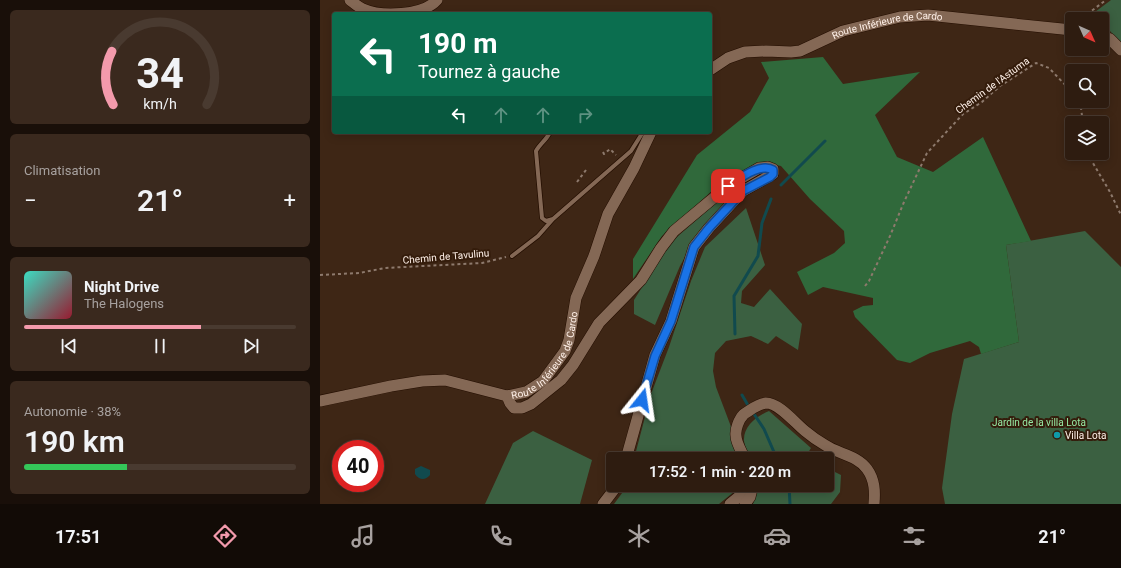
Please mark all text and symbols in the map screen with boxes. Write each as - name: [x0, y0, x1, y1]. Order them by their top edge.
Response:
- street label: Route Inférieure de Cardo: [830, 10, 943, 41]
- north arrow: [1065, 12, 1109, 56]
- map controls: [1065, 12, 1109, 160]
- text: 190 m: [418, 27, 497, 60]
- icon: left: [352, 28, 404, 80]
- text: 34: [136, 49, 184, 98]
- street label: Chemin de l'Astuma: [953, 55, 1031, 116]
- text: Tournez à gauche: [418, 61, 560, 82]
- button: search: [1065, 64, 1109, 108]
- text: km/h: [143, 95, 177, 111]
- icon: left: [448, 104, 470, 126]
- icon: ahead: [490, 104, 512, 126]
- icon: ahead: [532, 104, 554, 126]
- icon: right: [574, 104, 596, 126]
- button: layers: [1065, 116, 1109, 160]
- text: Climatisation: [24, 163, 100, 178]
- pin: [711, 169, 745, 203]
- icon: arrive: [717, 175, 739, 197]
- text: 21°: [137, 183, 183, 218]
- text: −: [24, 188, 37, 213]
- text: +: [284, 188, 296, 213]
- street label: Chemin de Tavulinu: [402, 247, 490, 266]
- text: Night Drive: [84, 278, 159, 296]
- text: The Halogens: [84, 296, 164, 311]
- street label: Route Inférieure de Cardo: [510, 310, 580, 401]
- icon: previous: [58, 335, 80, 357]
- icon: pause: [149, 335, 171, 357]
- icon: next: [240, 335, 262, 357]
- position arrow: [621, 379, 663, 421]
- text: Autonomie · 38%: [24, 404, 121, 419]
- park label: Jardin de la villa Lota: [992, 417, 1086, 428]
- text: 190 km: [24, 424, 125, 459]
- marker: Villa Lota: [1052, 430, 1062, 440]
- place label: Villa Lota: [1065, 430, 1106, 441]
- speed limit sign: 40: [332, 440, 384, 492]
- text: 17:52 · 1 min · 220 m: [649, 463, 791, 481]
- icon: directions: [211, 522, 239, 550]
- icon: music: [349, 522, 377, 550]
- icon: phone: [487, 522, 515, 550]
- icon: climate: [625, 522, 653, 550]
- icon: car: [763, 522, 791, 550]
- icon: filters: [900, 522, 928, 550]
- text: 17:51: [55, 526, 101, 547]
- text: 21°: [1038, 526, 1066, 547]

